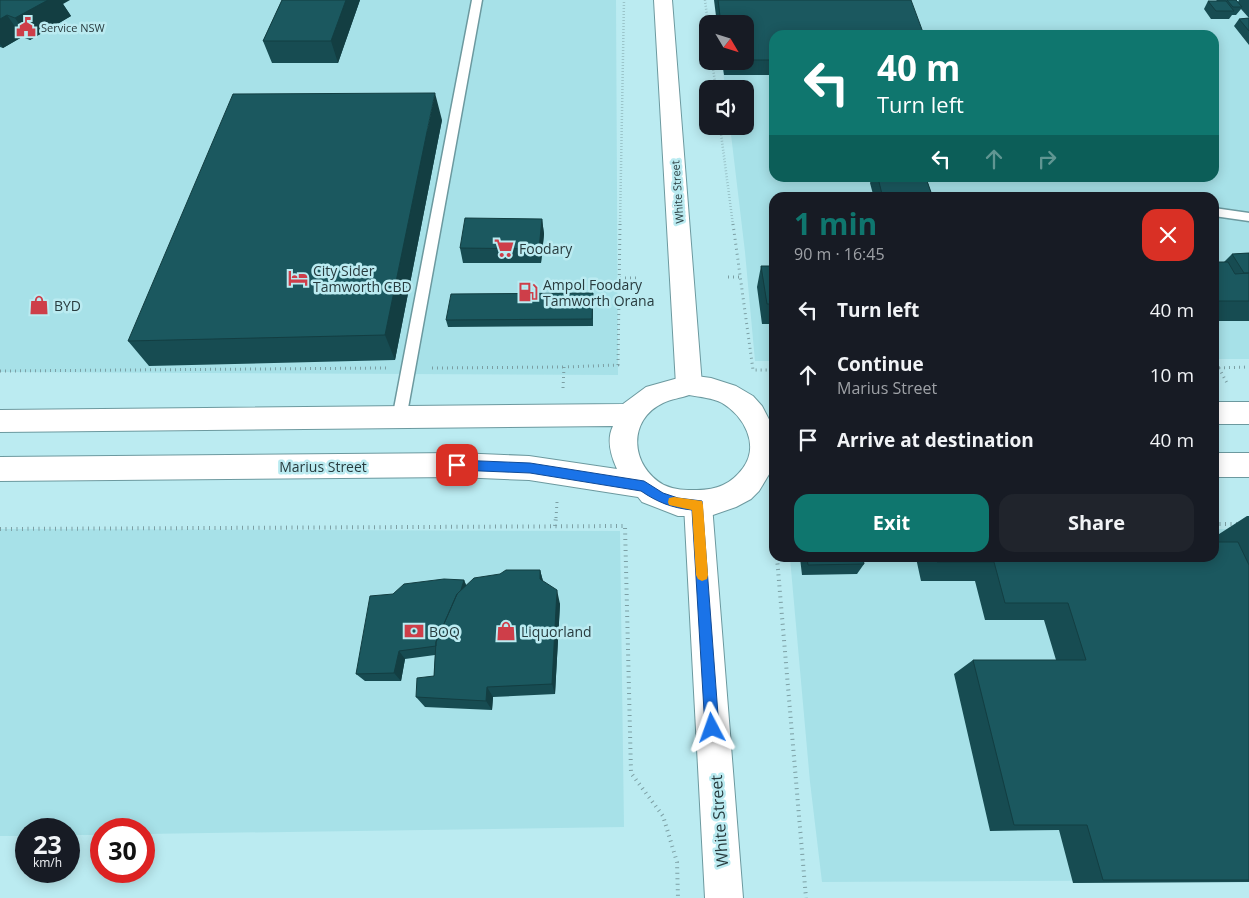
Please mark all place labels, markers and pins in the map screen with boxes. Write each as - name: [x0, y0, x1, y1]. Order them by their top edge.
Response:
- public building icon: Service NSW: [15, 16, 37, 38]
- place label: Service NSW: [41, 20, 105, 35]
- supermarket icon: Foodary: [493, 237, 515, 259]
- place label: Foodary: [519, 239, 573, 258]
- place label: City Sider Tamworth CBD: [313, 261, 412, 296]
- hotel icon: City Sider Tamworth CBD: [287, 267, 309, 289]
- place label: Ampol Foodary Tamworth Orana: [543, 275, 654, 310]
- fuel station icon: Ampol Foodary Tamworth Orana: [517, 281, 539, 303]
- shop icon: BYD: [28, 294, 50, 316]
- place label: BYD: [54, 296, 81, 315]
- pin: [436, 444, 478, 486]
- bank icon: BOQ: [403, 620, 425, 642]
- shop icon: Liquorland: [495, 620, 517, 642]
- place label: BOQ: [429, 622, 460, 641]
- place label: Liquorland: [521, 622, 592, 641]

